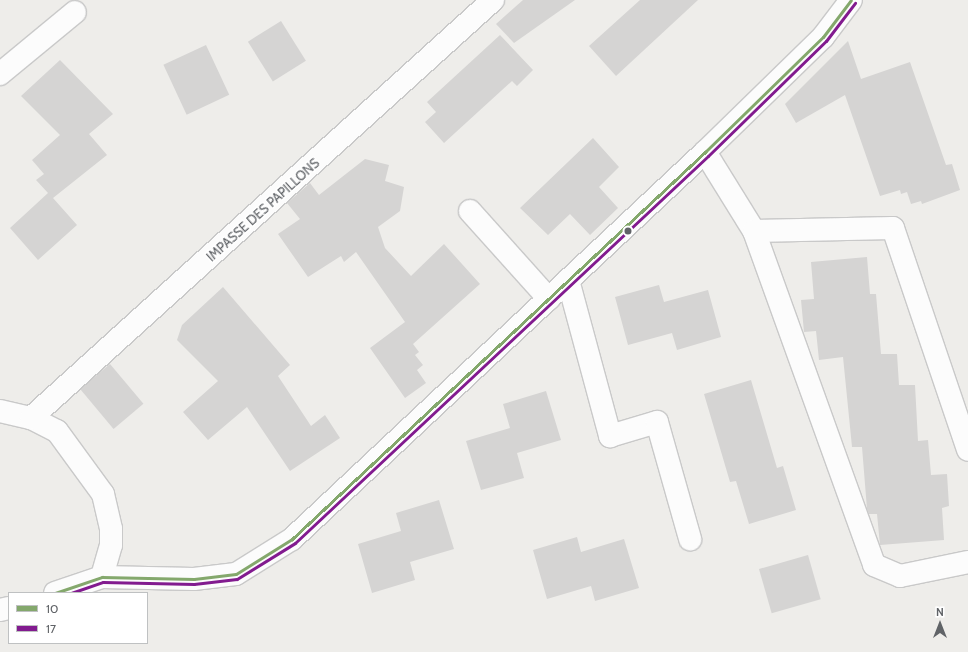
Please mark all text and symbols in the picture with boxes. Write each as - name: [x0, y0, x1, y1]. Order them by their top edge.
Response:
- street label: IMPASSE DES PAPILLONS: [203, 155, 323, 265]
- unlabelled marker: [623, 226, 633, 236]
- legend: [8, 592, 148, 644]
- text: 10: [46, 601, 58, 616]
- north arrow: [920, 604, 960, 644]
- text: N: [936, 605, 944, 619]
- text: 17: [46, 621, 56, 636]

